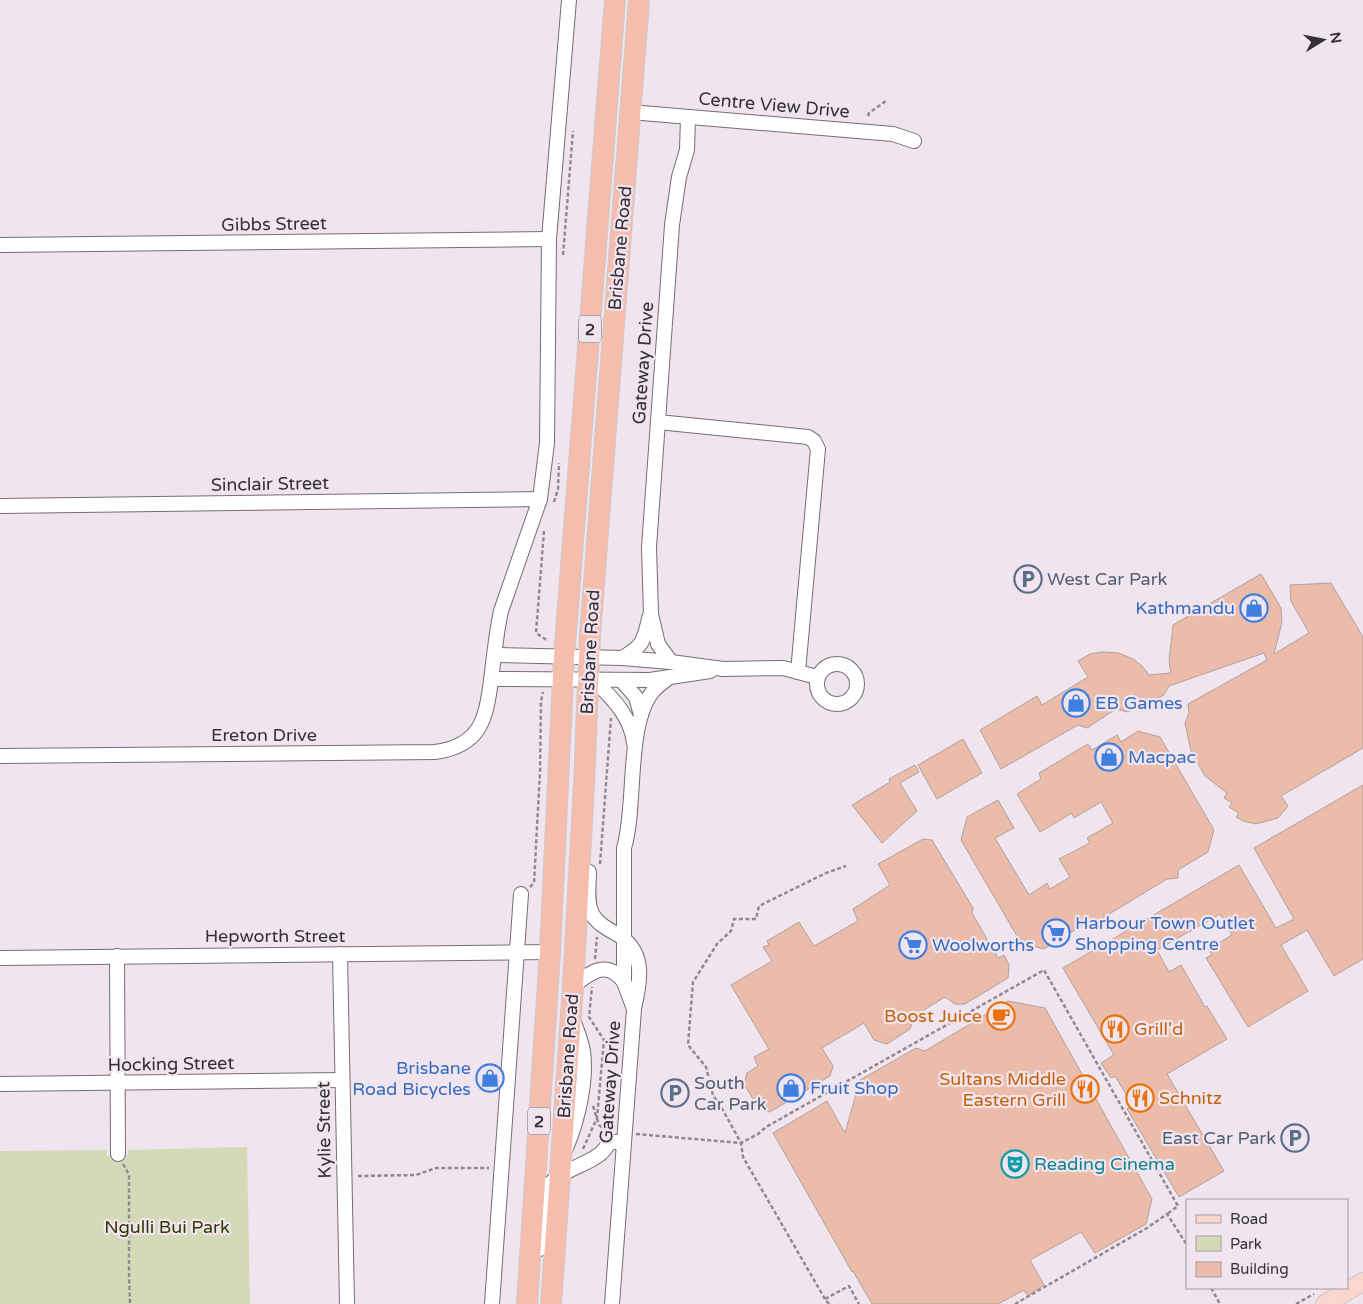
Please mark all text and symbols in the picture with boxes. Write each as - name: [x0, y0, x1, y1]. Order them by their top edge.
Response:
- north arrow: [1298, 15, 1348, 65]
- text: N: [1326, 31, 1345, 45]
- street label: Centre View Drive: [697, 87, 851, 123]
- street label: Brisbane Road: [604, 185, 636, 311]
- street label: Gibbs Street: [221, 212, 327, 236]
- street label: Gateway Drive: [628, 301, 658, 425]
- road number: 2: [579, 316, 601, 342]
- street label: Sinclair Street: [211, 472, 329, 496]
- parking icon: West Car Park: [1013, 564, 1043, 594]
- place label: West Car Park: [1047, 568, 1168, 590]
- street label: Brisbane Road: [576, 589, 604, 715]
- shop icon: Kathmandu: [1239, 593, 1269, 623]
- place label: Kathmandu: [1135, 597, 1235, 619]
- shop icon: EB Games: [1061, 688, 1091, 718]
- place label: EB Games: [1095, 692, 1183, 714]
- street label: Ereton Drive: [211, 724, 317, 746]
- shop icon: Macpac: [1094, 742, 1124, 772]
- place label: Macpac: [1128, 746, 1196, 768]
- place label: Harbour Town Outlet Shopping Centre: [1075, 912, 1255, 955]
- supermarket icon: Harbour Town Outlet Shopping Centre: [1041, 918, 1071, 948]
- street label: Hepworth Street: [205, 925, 345, 947]
- supermarket icon: Woolworths: [898, 930, 928, 960]
- place label: Woolworths: [932, 934, 1034, 956]
- street label: Brisbane Road: [553, 993, 583, 1119]
- cafe icon: Boost Juice: [986, 1001, 1016, 1031]
- place label: Boost Juice: [884, 1005, 982, 1027]
- restaurant icon: Grill'd: [1100, 1014, 1130, 1044]
- place label: Grill'd: [1134, 1018, 1183, 1040]
- street label: Gateway Drive: [595, 1020, 625, 1144]
- street label: Hocking Street: [108, 1052, 235, 1076]
- place label: Brisbane Road Bicycles: [352, 1057, 471, 1100]
- shop icon: Brisbane Road Bicycles: [475, 1063, 505, 1093]
- place label: Sultans Middle Eastern Grill: [939, 1068, 1066, 1111]
- place label: South Car Park: [694, 1072, 767, 1115]
- shop icon: Fruit Shop: [776, 1073, 806, 1103]
- restaurant icon: Sultans Middle Eastern Grill: [1070, 1074, 1100, 1104]
- place label: Fruit Shop: [810, 1077, 899, 1099]
- parking icon: South Car Park: [660, 1078, 690, 1108]
- street label: Kylie Street: [312, 1081, 336, 1179]
- restaurant icon: Schnitz: [1125, 1083, 1155, 1113]
- place label: Schnitz: [1159, 1087, 1222, 1109]
- road number: 2: [528, 1108, 550, 1134]
- parking icon: East Car Park: [1280, 1123, 1310, 1153]
- place label: East Car Park: [1162, 1127, 1276, 1149]
- theatre icon: Reading Cinema: [1000, 1149, 1030, 1179]
- place label: Reading Cinema: [1034, 1153, 1175, 1175]
- legend: [1186, 1199, 1348, 1289]
- text: Road: [1230, 1210, 1268, 1228]
- park label: Ngulli Bui Park: [104, 1216, 230, 1238]
- text: Park: [1230, 1235, 1262, 1253]
- text: Building: [1230, 1260, 1289, 1278]

